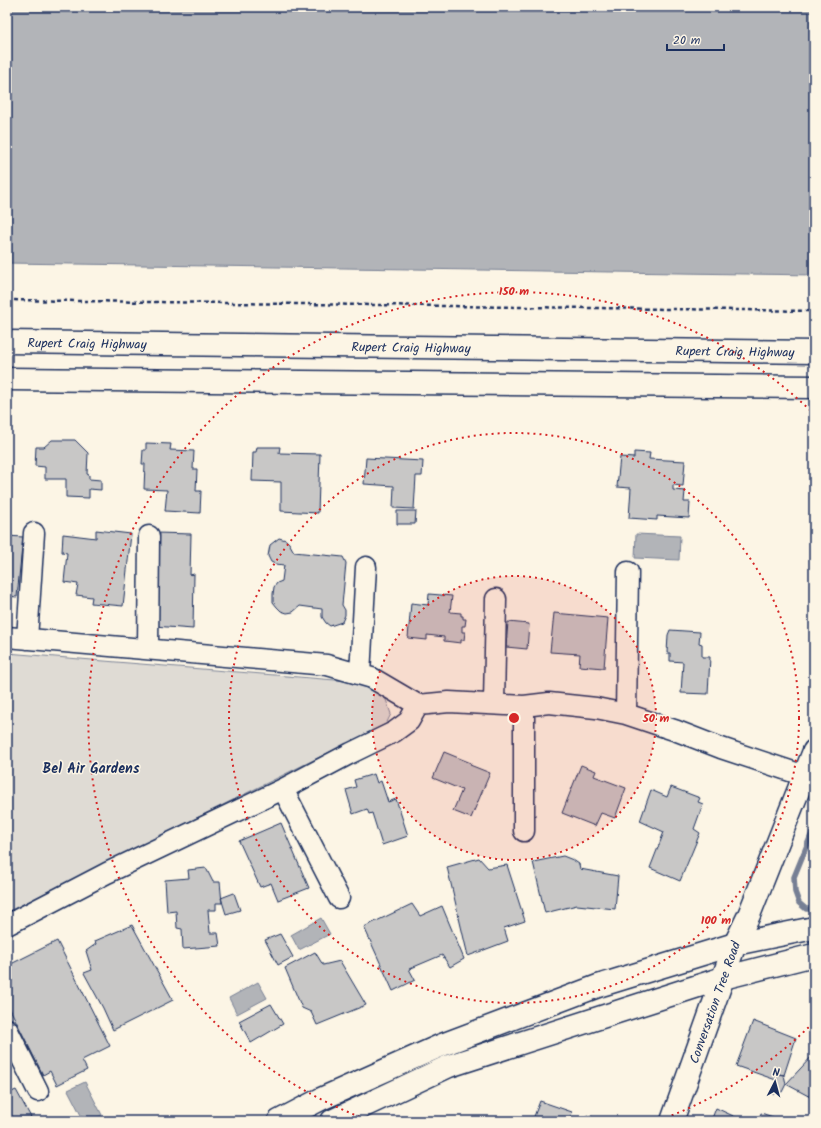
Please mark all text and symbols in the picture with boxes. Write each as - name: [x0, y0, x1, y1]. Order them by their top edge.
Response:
- scale bar: [667, 26, 724, 52]
- text: 20 m: [673, 31, 701, 50]
- text: 150 m: [499, 282, 529, 301]
- street label: Rupert Craig Highway: [27, 333, 148, 356]
- street label: Rupert Craig Highway: [351, 337, 472, 360]
- street label: Rupert Craig Highway: [675, 341, 796, 364]
- text: 50 m: [642, 709, 670, 728]
- centre of rings: [507, 711, 521, 725]
- district label: Bel Air Gardens: [43, 758, 140, 780]
- text: 100 m: [701, 911, 731, 930]
- street label: Conversation Tree Road: [684, 938, 747, 1067]
- north arrow: [755, 1062, 795, 1102]
- text: N: [772, 1064, 780, 1082]

